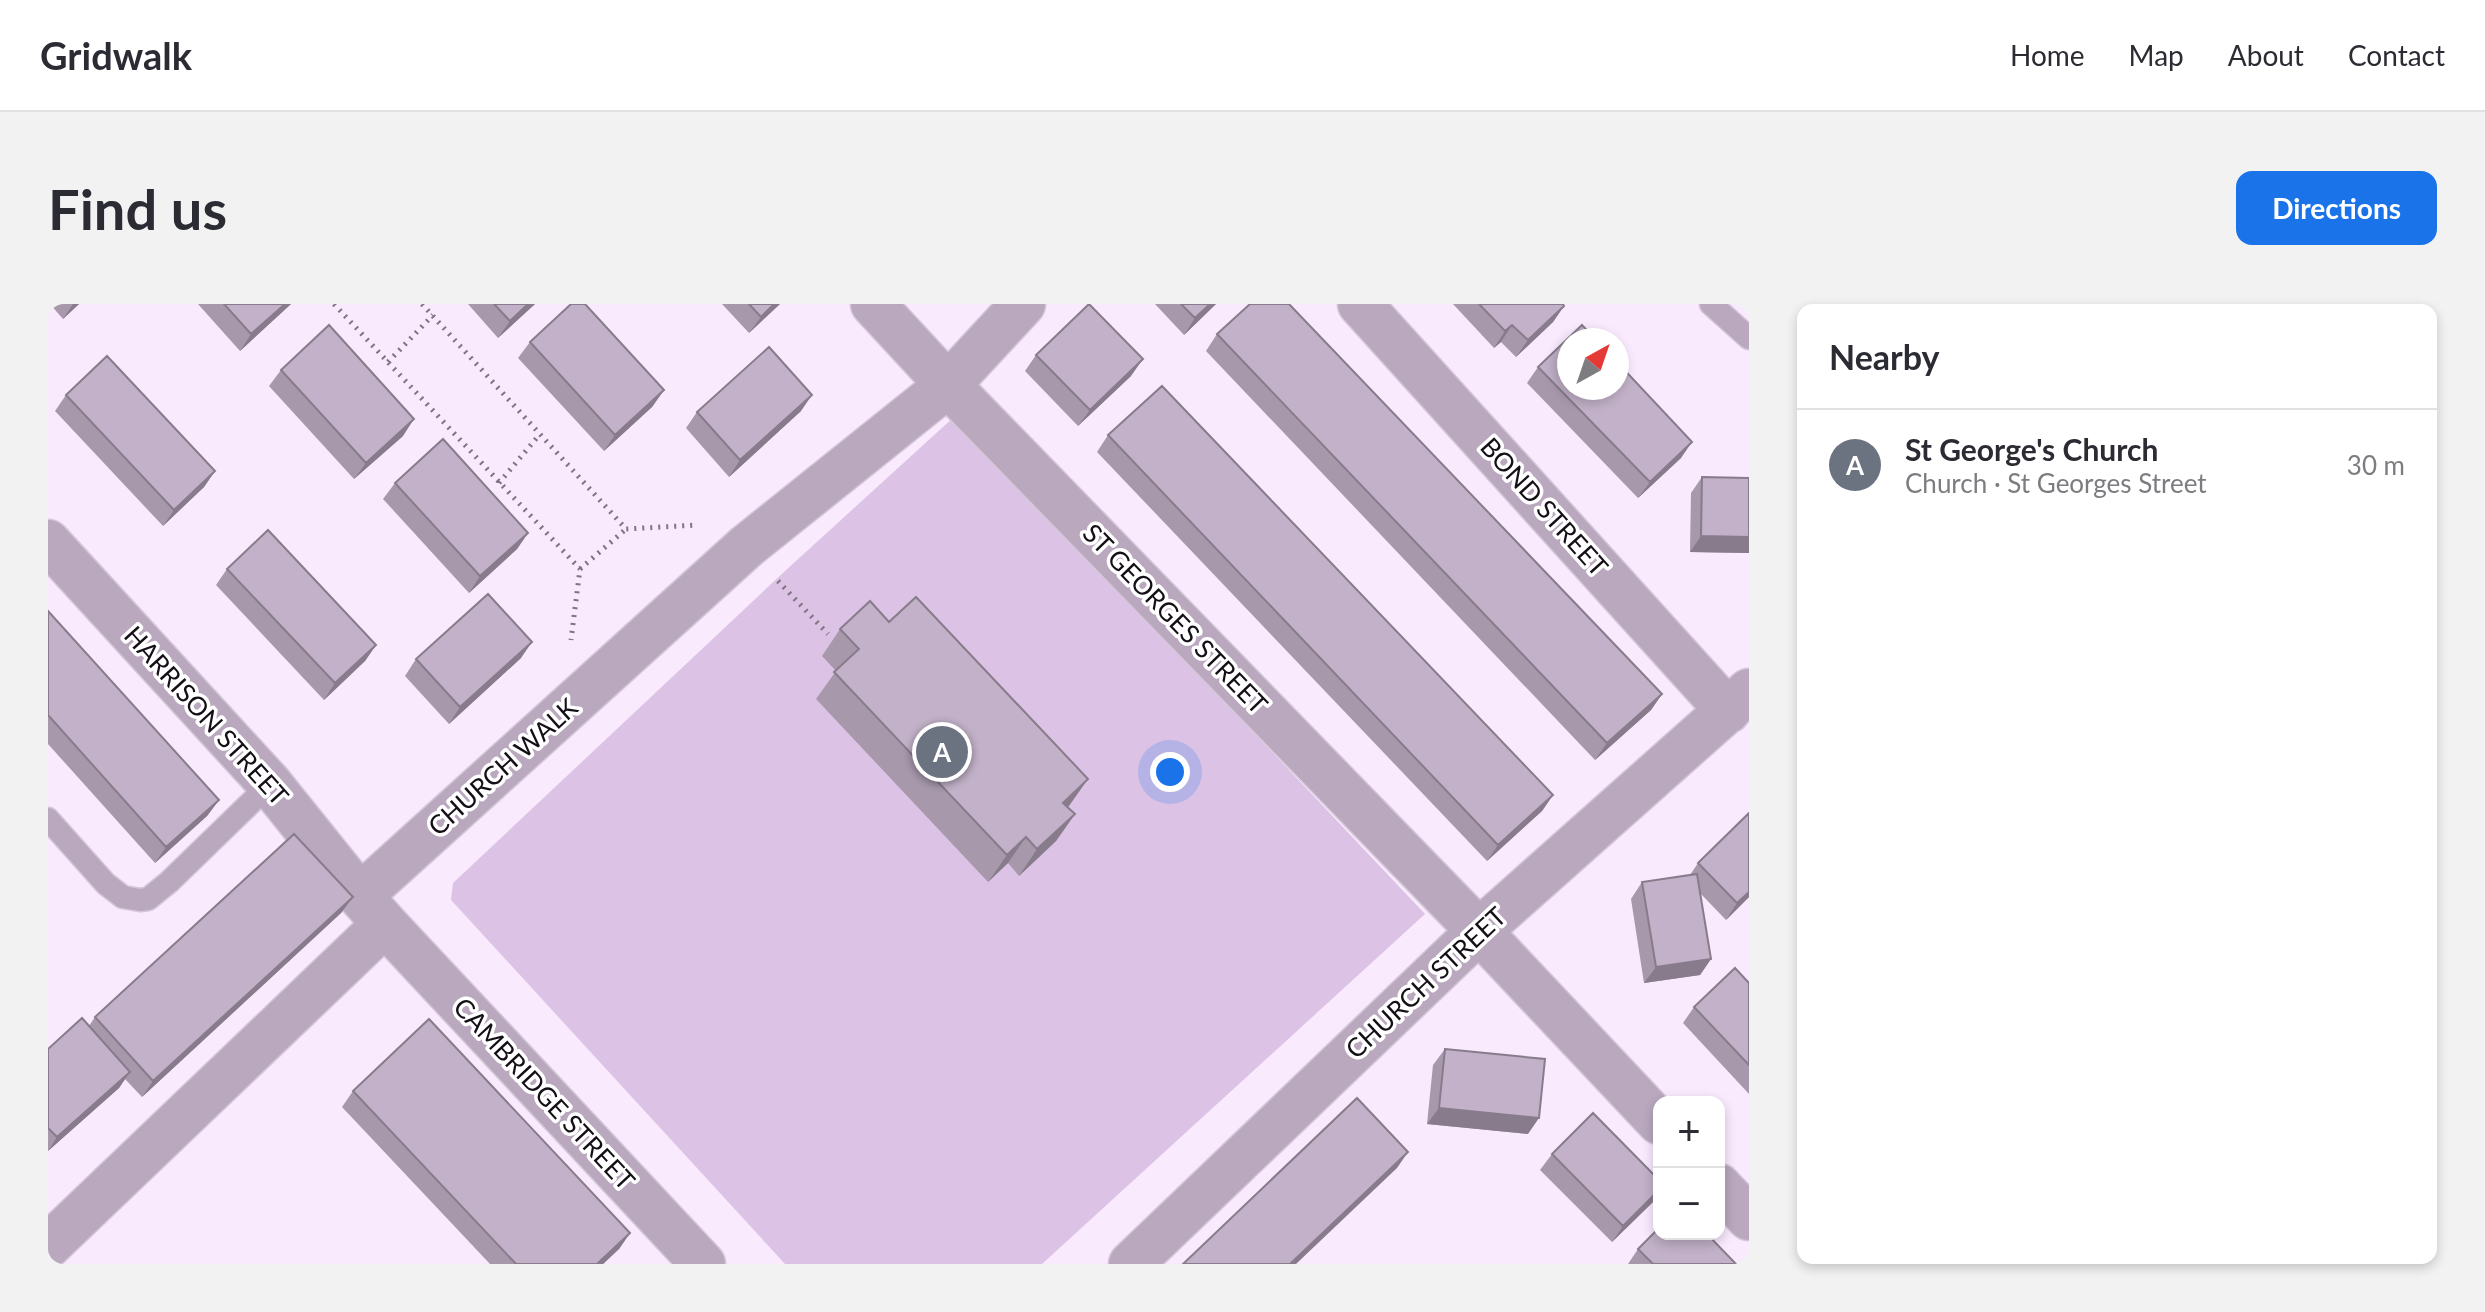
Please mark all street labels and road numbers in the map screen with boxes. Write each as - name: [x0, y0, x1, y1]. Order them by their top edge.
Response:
- street label: BOND STREET: [1474, 431, 1615, 582]
- street label: ST GEORGES STREET: [1077, 517, 1275, 720]
- street label: HARRISON STREET: [118, 619, 296, 811]
- street label: CHURCH WALK: [421, 690, 584, 842]
- street label: CHURCH STREET: [1339, 900, 1512, 1065]
- street label: CAMBRIDGE STREET: [447, 991, 642, 1196]

